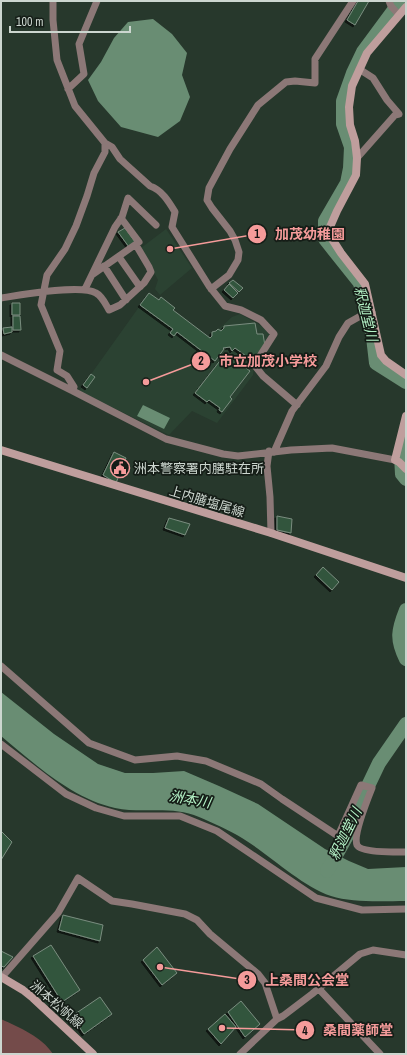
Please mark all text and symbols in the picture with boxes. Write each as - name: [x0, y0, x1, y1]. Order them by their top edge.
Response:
- scale bar: [10, 8, 130, 34]
- text: 100 m: [16, 14, 43, 30]
- callout: 加茂幼稚園: [247, 221, 353, 247]
- text: 加茂幼稚園: [275, 225, 345, 243]
- text: 1: [254, 226, 260, 242]
- water label: 釈迦堂川: [350, 285, 382, 345]
- callout: 市立加茂小学校: [191, 348, 325, 374]
- text: 市立加茂小学校: [219, 352, 317, 370]
- text: 2: [198, 353, 204, 369]
- public building icon: 洲本警察署内膳駐在所: [109, 457, 131, 479]
- place label: 洲本警察署内膳駐在所: [134, 460, 264, 477]
- street label: 上内膳塩尾線: [167, 482, 247, 521]
- water label: 洲本川: [168, 786, 214, 812]
- water label: 釈迦堂川: [325, 803, 366, 863]
- callout: 上桑間公会堂: [237, 967, 357, 993]
- text: 上桑間公会堂: [265, 971, 349, 989]
- text: 3: [244, 972, 250, 988]
- street label: 洲本松帆線: [27, 977, 87, 1032]
- callout: 桑間薬師堂: [295, 1017, 401, 1043]
- text: 桑間薬師堂: [323, 1021, 393, 1039]
- text: 4: [302, 1023, 308, 1039]

